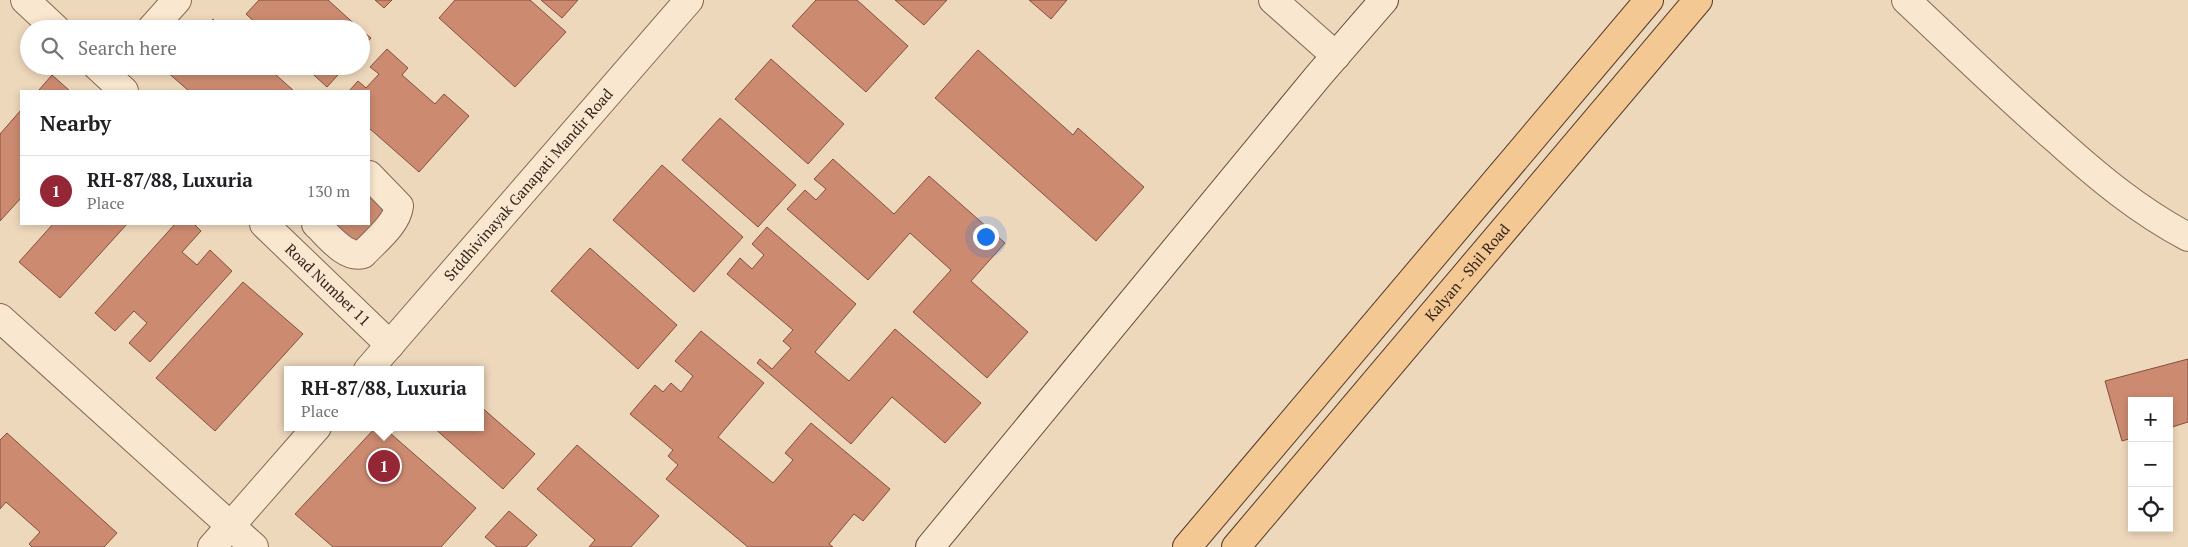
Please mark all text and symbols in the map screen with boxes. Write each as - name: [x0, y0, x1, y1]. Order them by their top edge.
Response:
- search box: [20, 20, 370, 75]
- icon: search: [38, 34, 66, 62]
- text: Search here: [78, 35, 177, 60]
- street label: Srddhivinayak Ganapati Mandir Road: [439, 84, 617, 285]
- text: Nearby: [40, 109, 111, 137]
- text: RH-87/88, Luxuria: [87, 167, 253, 192]
- text: 1: [51, 180, 61, 202]
- text: 130 m: [307, 180, 350, 202]
- text: Place: [87, 192, 125, 214]
- street label: Kalyan - Shil Road: [1420, 219, 1514, 325]
- your location: [973, 224, 999, 250]
- street label: Road Number 11: [281, 239, 375, 330]
- popup: [284, 366, 484, 431]
- text: RH-87/88, Luxuria: [301, 375, 467, 400]
- map controls: [2128, 397, 2173, 532]
- button: +: [2128, 397, 2173, 442]
- text: Place: [301, 400, 339, 422]
- button: −: [2128, 442, 2173, 487]
- pin: 1: [368, 447, 400, 485]
- button: locate: [2128, 487, 2173, 532]

